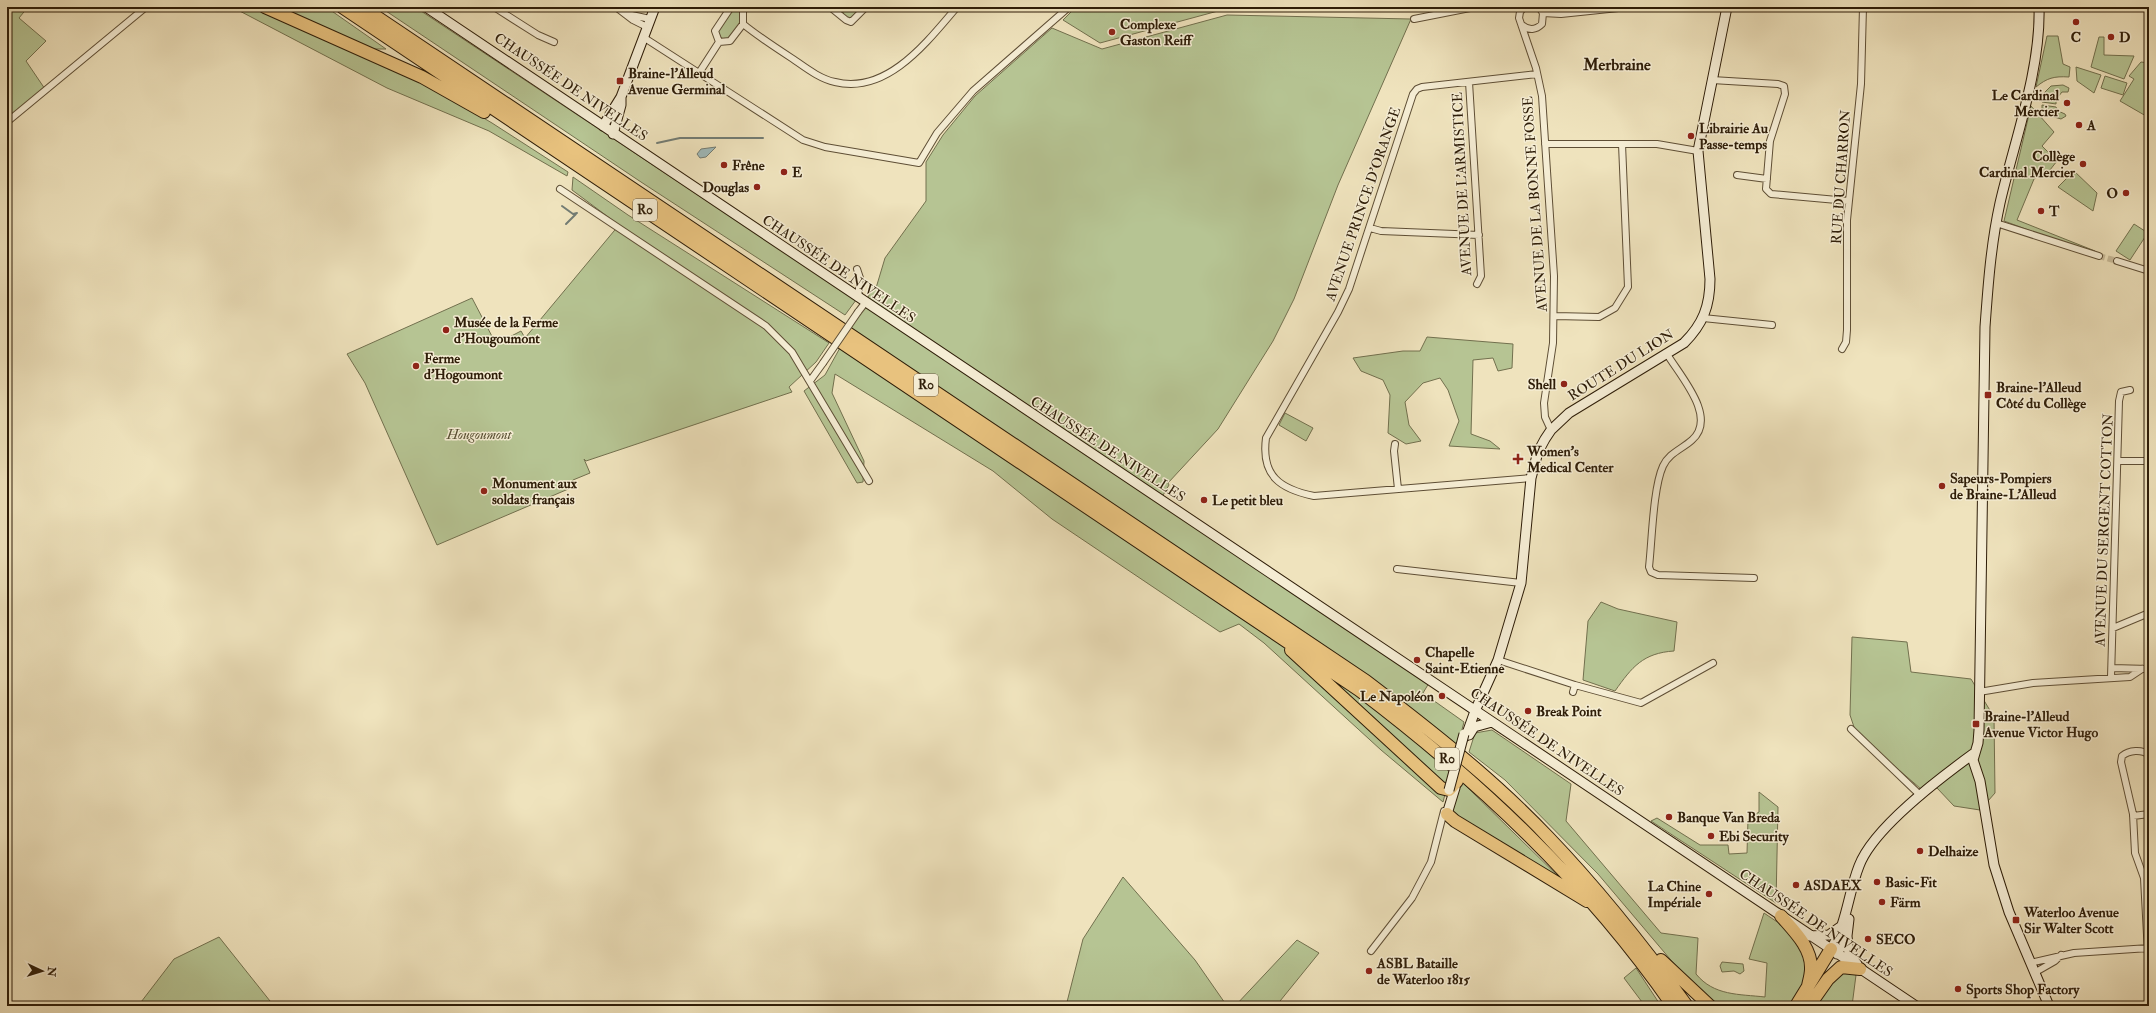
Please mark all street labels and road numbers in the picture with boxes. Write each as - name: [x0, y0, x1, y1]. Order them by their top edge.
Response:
- street label: CHAUSSÉE DE NIVELLES: [491, 29, 651, 145]
- street label: AVENUE DE L'ARMISTICE: [1449, 92, 1475, 277]
- street label: AVENUE DE LA BONNE FOSSE: [1519, 96, 1551, 313]
- street label: AVENUE PRINCE D'ORANGE: [1321, 105, 1404, 304]
- street label: RUE DU CHARRON: [1828, 109, 1854, 245]
- road number: R0: [633, 199, 657, 221]
- street label: CHAUSSÉE DE NIVELLES: [759, 211, 919, 327]
- street label: ROUTE DU LION: [1565, 325, 1677, 404]
- road number: R0: [914, 374, 938, 396]
- street label: CHAUSSÉE DE NIVELLES: [1027, 393, 1189, 505]
- street label: AVENUE DU SERGENT COTTON: [2091, 413, 2117, 648]
- street label: CHAUSSÉE DE NIVELLES: [1467, 684, 1627, 800]
- road number: R0: [1435, 748, 1459, 770]
- street label: CHAUSSÉE DE NIVELLES: [1736, 865, 1896, 981]

